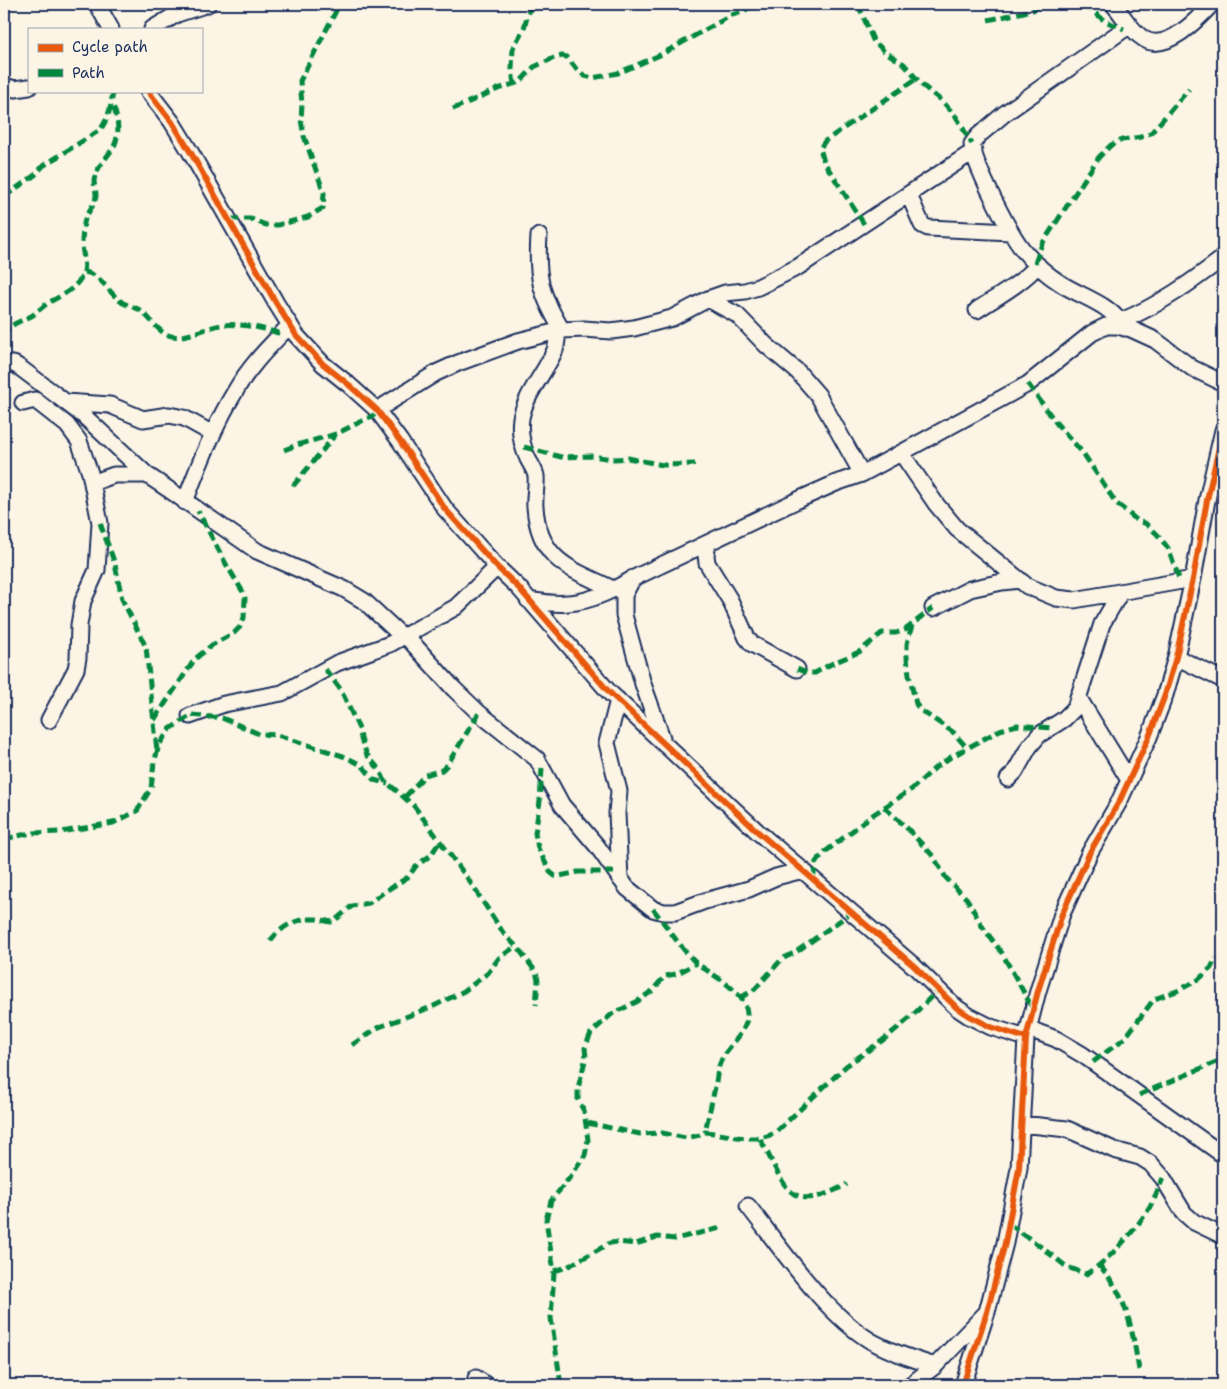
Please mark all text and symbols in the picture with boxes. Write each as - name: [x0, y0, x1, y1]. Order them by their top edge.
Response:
- legend: [28, 28, 202, 92]
- text: Cycle path: [72, 37, 148, 57]
- text: Path: [72, 63, 105, 83]

